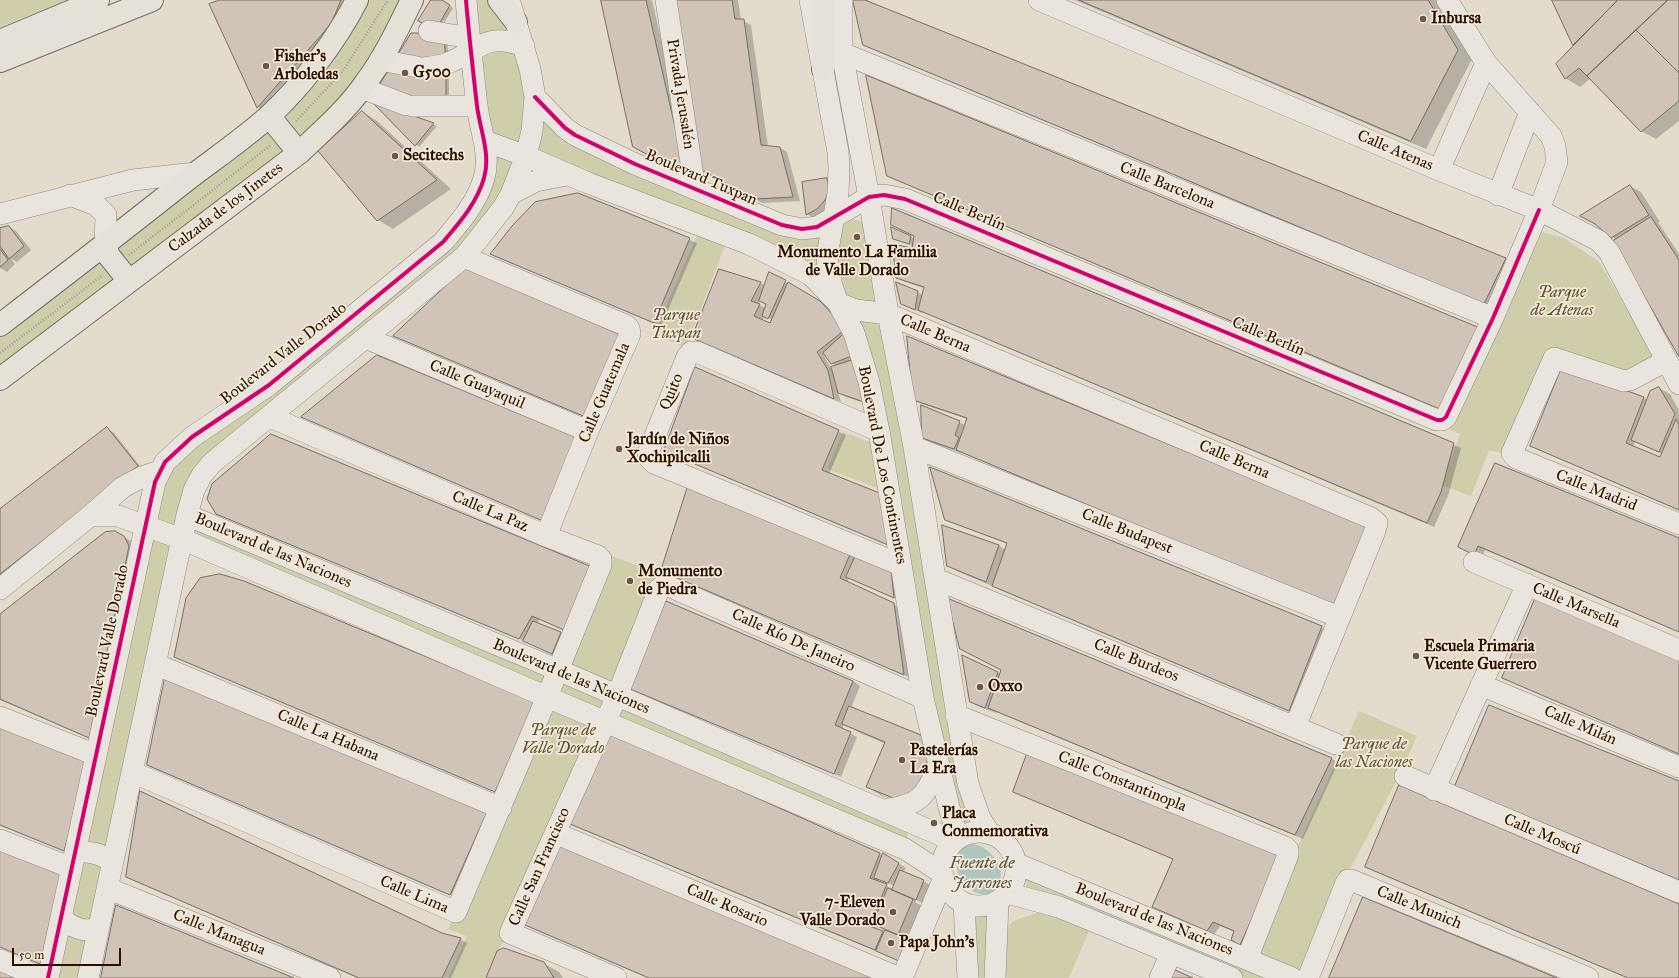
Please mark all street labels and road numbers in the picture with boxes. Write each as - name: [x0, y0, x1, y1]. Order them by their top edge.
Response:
- street label: Privada Jerusalén: [662, 37, 698, 151]
- street label: Calle Atenas: [1354, 126, 1436, 176]
- street label: Boulevard Tuxpan: [642, 146, 760, 210]
- street label: Calle Barcelona: [1117, 158, 1217, 214]
- street label: Calzada de los Jinetes: [165, 159, 287, 257]
- street label: Calle Berlín: [930, 188, 1008, 236]
- street label: Boulevard Valle Dorado: [217, 299, 351, 409]
- street label: Calle Berna: [897, 311, 973, 357]
- street label: Calle Berlín: [1229, 313, 1307, 361]
- street label: Calle Guatemala: [575, 340, 635, 446]
- street label: Calle Guayaquil: [426, 356, 528, 414]
- street label: Boulevard De Los Continentes: [853, 364, 911, 566]
- street label: Quito: [656, 371, 688, 413]
- street label: Calle Berna: [1196, 437, 1272, 483]
- street label: Calle Madrid: [1553, 466, 1639, 516]
- street label: Calle La Paz: [449, 487, 531, 537]
- street label: Calle Budapest: [1079, 505, 1175, 559]
- street label: Boulevard de las Naciones: [192, 509, 354, 593]
- street label: Boulevard Valle Dorado: [82, 563, 134, 719]
- street label: Calle Marsella: [1529, 579, 1623, 633]
- street label: Calle Río De Janeiro: [728, 605, 858, 677]
- street label: Boulevard de las Naciones: [490, 635, 652, 719]
- street label: Calle Burdeos: [1091, 635, 1181, 687]
- street label: Calle Milán: [1541, 702, 1619, 750]
- street label: Calle La Habana: [274, 706, 382, 766]
- street label: Calle Constantinopla: [1055, 747, 1189, 817]
- street label: Calle San Francisco: [505, 805, 575, 929]
- street label: Calle Moscú: [1501, 810, 1583, 860]
- street label: Calle Lima: [377, 872, 451, 918]
- street label: Boulevard de las Naciones: [1072, 879, 1236, 961]
- street label: Calle Rosario: [683, 880, 771, 932]
- street label: Calle Munich: [1374, 882, 1464, 934]
- street label: Calle Managua: [170, 906, 268, 960]

